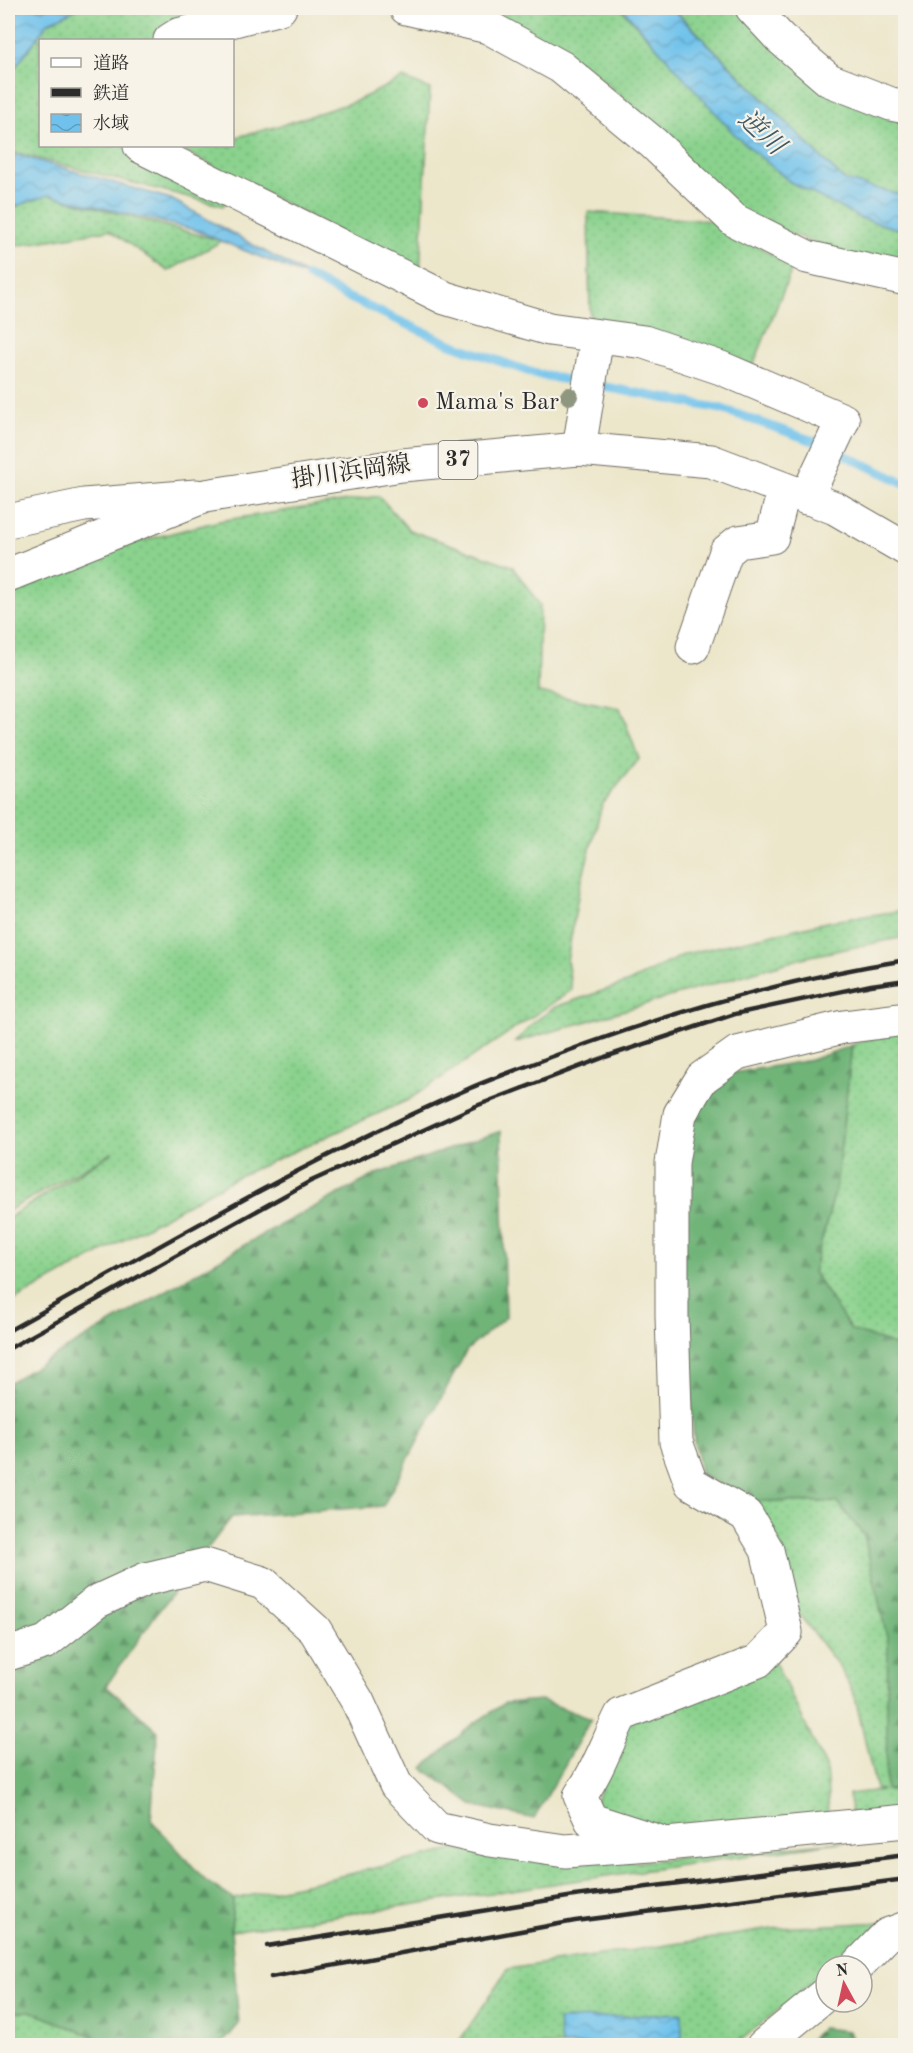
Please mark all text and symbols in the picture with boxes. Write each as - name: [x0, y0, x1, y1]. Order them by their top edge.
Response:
- legend: [39, 39, 234, 147]
- text: 道路: [93, 53, 129, 73]
- text: 鉄道: [93, 83, 129, 103]
- water label: 逆川: [733, 104, 792, 162]
- text: 水域: [93, 113, 129, 133]
- place label: Mama's Bar: [435, 391, 559, 415]
- marker: Mama's Bar: [416, 396, 430, 410]
- road number: 37: [438, 441, 478, 479]
- street label: 掛川浜岡線: [289, 450, 412, 493]
- north arrow: [814, 1954, 874, 2014]
- text: N: [835, 1962, 850, 1980]

